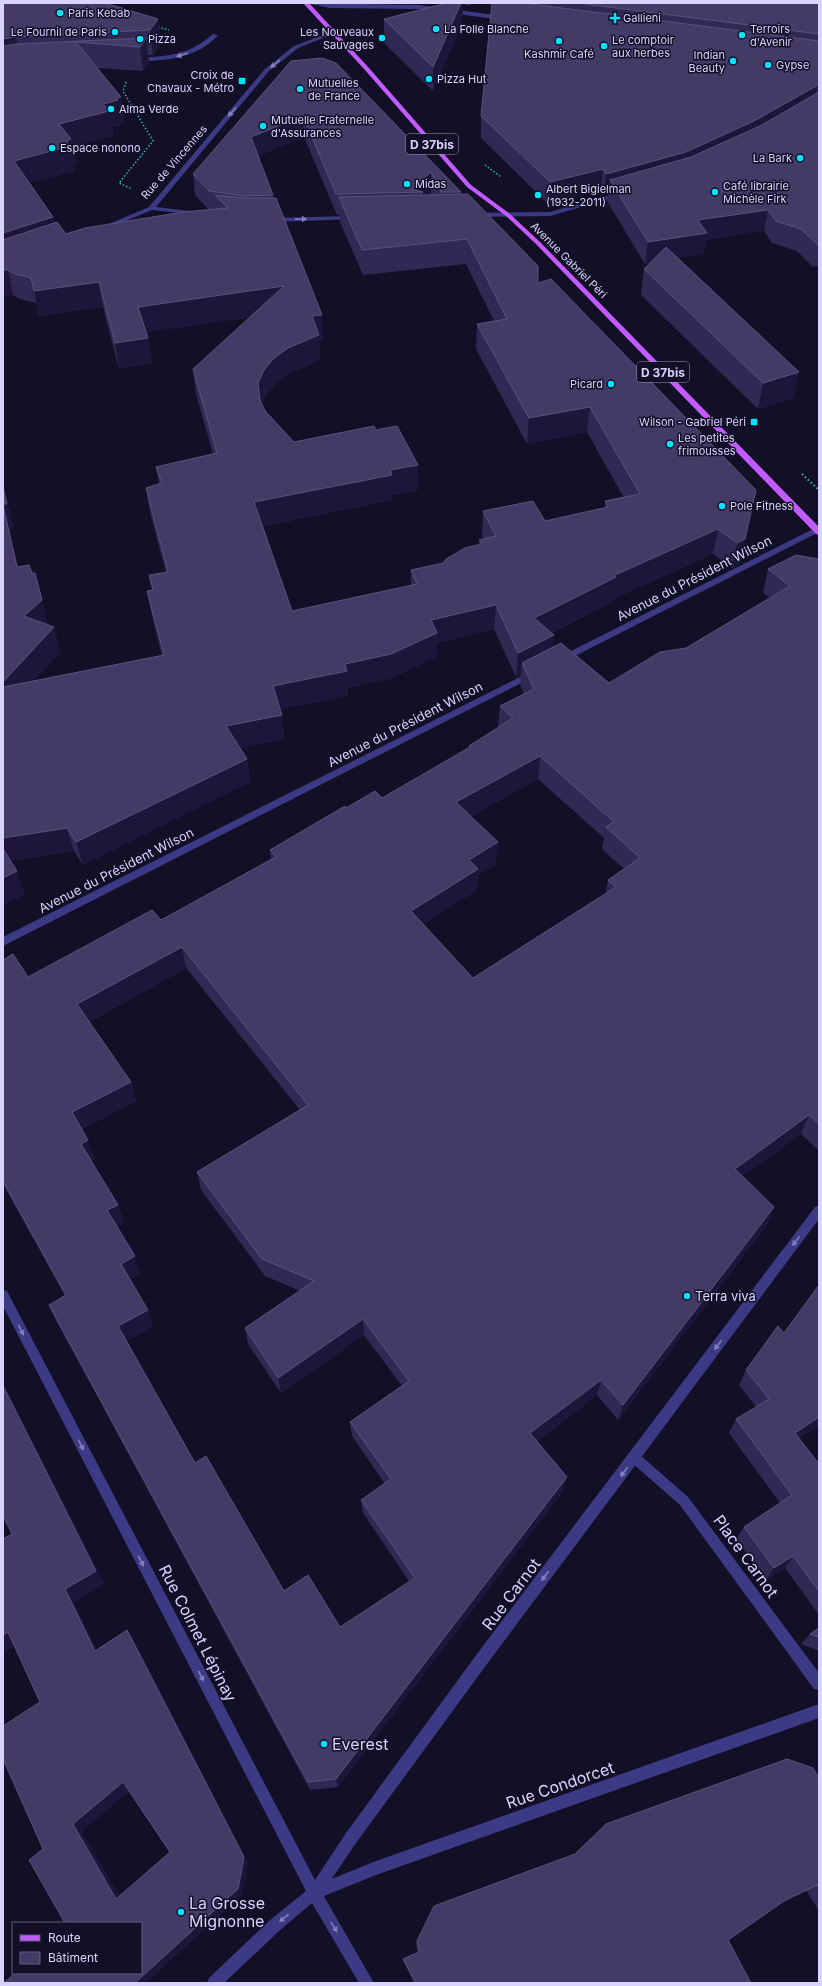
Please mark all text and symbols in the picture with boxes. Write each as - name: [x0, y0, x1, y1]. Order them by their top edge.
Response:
- place label: Paris Kebab: [68, 6, 130, 20]
- marker: Paris Kebab: [55, 8, 65, 18]
- place label: Gallieni: [623, 11, 661, 25]
- marker: Gallieni: [610, 13, 620, 23]
- place label: La Folle Blanche: [444, 22, 529, 36]
- place label: Terroirs d'Avenir: [750, 22, 792, 49]
- marker: La Folle Blanche: [431, 24, 441, 34]
- place label: Le Fournil de Paris: [11, 25, 107, 39]
- place label: Les Nouveaux Sauvages: [300, 25, 374, 52]
- marker: Le Fournil de Paris: [110, 27, 120, 37]
- marker: Terroirs d'Avenir: [737, 30, 747, 40]
- place label: Pizza: [148, 32, 176, 46]
- marker: Les Nouveaux Sauvages: [377, 33, 387, 43]
- place label: Le comptoir aux herbes: [612, 33, 674, 60]
- marker: Pizza: [135, 34, 145, 44]
- marker: Kashmir Café: [554, 36, 564, 46]
- marker: Le comptoir aux herbes: [599, 41, 609, 51]
- place label: Kashmir Café: [524, 47, 594, 61]
- place label: Indian Beauty: [689, 48, 725, 75]
- one-way arrow: [176, 52, 188, 58]
- marker: Indian Beauty: [728, 56, 738, 66]
- place label: Gypse: [776, 58, 809, 72]
- one-way arrow: [270, 59, 281, 68]
- marker: Gypse: [763, 60, 773, 70]
- place label: Croix de Chavaux - Métro: [147, 68, 234, 95]
- place label: Pizza Hut: [437, 72, 487, 86]
- marker: Pizza Hut: [424, 74, 434, 84]
- marker: Croix de Chavaux - Métro: [237, 76, 247, 86]
- place label: Mutuelles de France: [308, 76, 360, 103]
- marker: Mutuelles de France: [295, 84, 305, 94]
- place label: Alma Verde: [119, 102, 179, 116]
- marker: Alma Verde: [106, 104, 116, 114]
- one-way arrow: [227, 107, 236, 118]
- place label: Mutuelle Fraternelle d'Assurances: [271, 113, 374, 140]
- marker: Mutuelle Fraternelle d'Assurances: [258, 121, 268, 131]
- street label: Rue de Vincennes: [138, 122, 210, 202]
- road number: D 37bis: [406, 134, 458, 154]
- place label: Espace nonono: [60, 141, 141, 155]
- marker: Espace nonono: [47, 143, 57, 153]
- place label: La Bark: [753, 151, 792, 165]
- marker: La Bark: [795, 153, 805, 163]
- place label: Midas: [415, 177, 447, 191]
- marker: Midas: [402, 179, 412, 189]
- place label: Café librairie Michèle Firk: [723, 179, 789, 206]
- place label: Albert Bigielman (1932-2011): [546, 182, 631, 209]
- marker: Café librairie Michèle Firk: [710, 187, 720, 197]
- marker: Albert Bigielman (1932-2011): [533, 190, 543, 200]
- one-way arrow: [295, 216, 307, 223]
- street label: Avenue Gabriel Péri: [528, 219, 610, 301]
- road number: D 37bis: [637, 362, 689, 382]
- place label: Picard: [570, 377, 603, 391]
- marker: Picard: [606, 379, 616, 389]
- place label: Wilson - Gabriel Péri: [639, 415, 746, 429]
- marker: Wilson - Gabriel Péri: [749, 417, 759, 427]
- place label: Les petites frimousses: [678, 431, 736, 458]
- marker: Les petites frimousses: [665, 439, 675, 449]
- place label: Pole Fitness: [730, 499, 793, 513]
- marker: Pole Fitness: [717, 501, 727, 511]
- street label: Avenue du Président Wilson: [614, 532, 774, 624]
- street label: Avenue du Président Wilson: [325, 678, 485, 770]
- street label: Avenue du Président Wilson: [36, 824, 196, 916]
- one-way arrow: [792, 1236, 800, 1246]
- place label: Terra viva: [695, 1288, 756, 1304]
- marker: Terra viva: [682, 1291, 692, 1301]
- one-way arrow: [18, 1324, 24, 1336]
- one-way arrow: [714, 1340, 722, 1351]
- one-way arrow: [78, 1440, 84, 1451]
- one-way arrow: [620, 1467, 628, 1478]
- street label: Place Carnot: [709, 1511, 783, 1601]
- street label: Rue Carnot: [477, 1554, 545, 1634]
- one-way arrow: [138, 1555, 144, 1566]
- street label: Rue Colmet Lépinay: [155, 1561, 241, 1705]
- one-way arrow: [541, 1570, 550, 1581]
- one-way arrow: [198, 1670, 204, 1682]
- place label: Everest: [332, 1734, 388, 1754]
- marker: Everest: [319, 1739, 329, 1749]
- street label: Rue Condorcet: [503, 1757, 617, 1813]
- place label: La Grosse Mignonne: [189, 1893, 265, 1931]
- marker: La Grosse Mignonne: [176, 1907, 186, 1917]
- one-way arrow: [279, 1913, 290, 1922]
- one-way arrow: [331, 1921, 338, 1933]
- legend: [12, 1922, 142, 1974]
- text: Route: [48, 1930, 81, 1945]
- text: Bâtiment: [48, 1950, 98, 1965]

